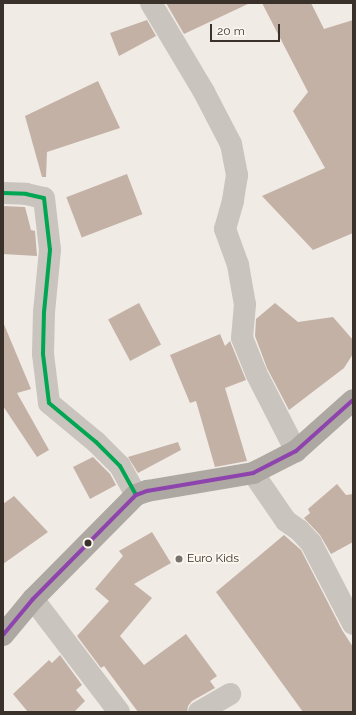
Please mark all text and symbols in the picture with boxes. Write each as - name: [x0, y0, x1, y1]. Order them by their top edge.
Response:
- scale bar: [212, 16, 282, 42]
- text: 20 m: [217, 24, 245, 38]
- unlabelled marker: [83, 538, 93, 548]
- place label: Euro Kids: [187, 552, 239, 566]
- marker: Euro Kids: [174, 554, 184, 564]

